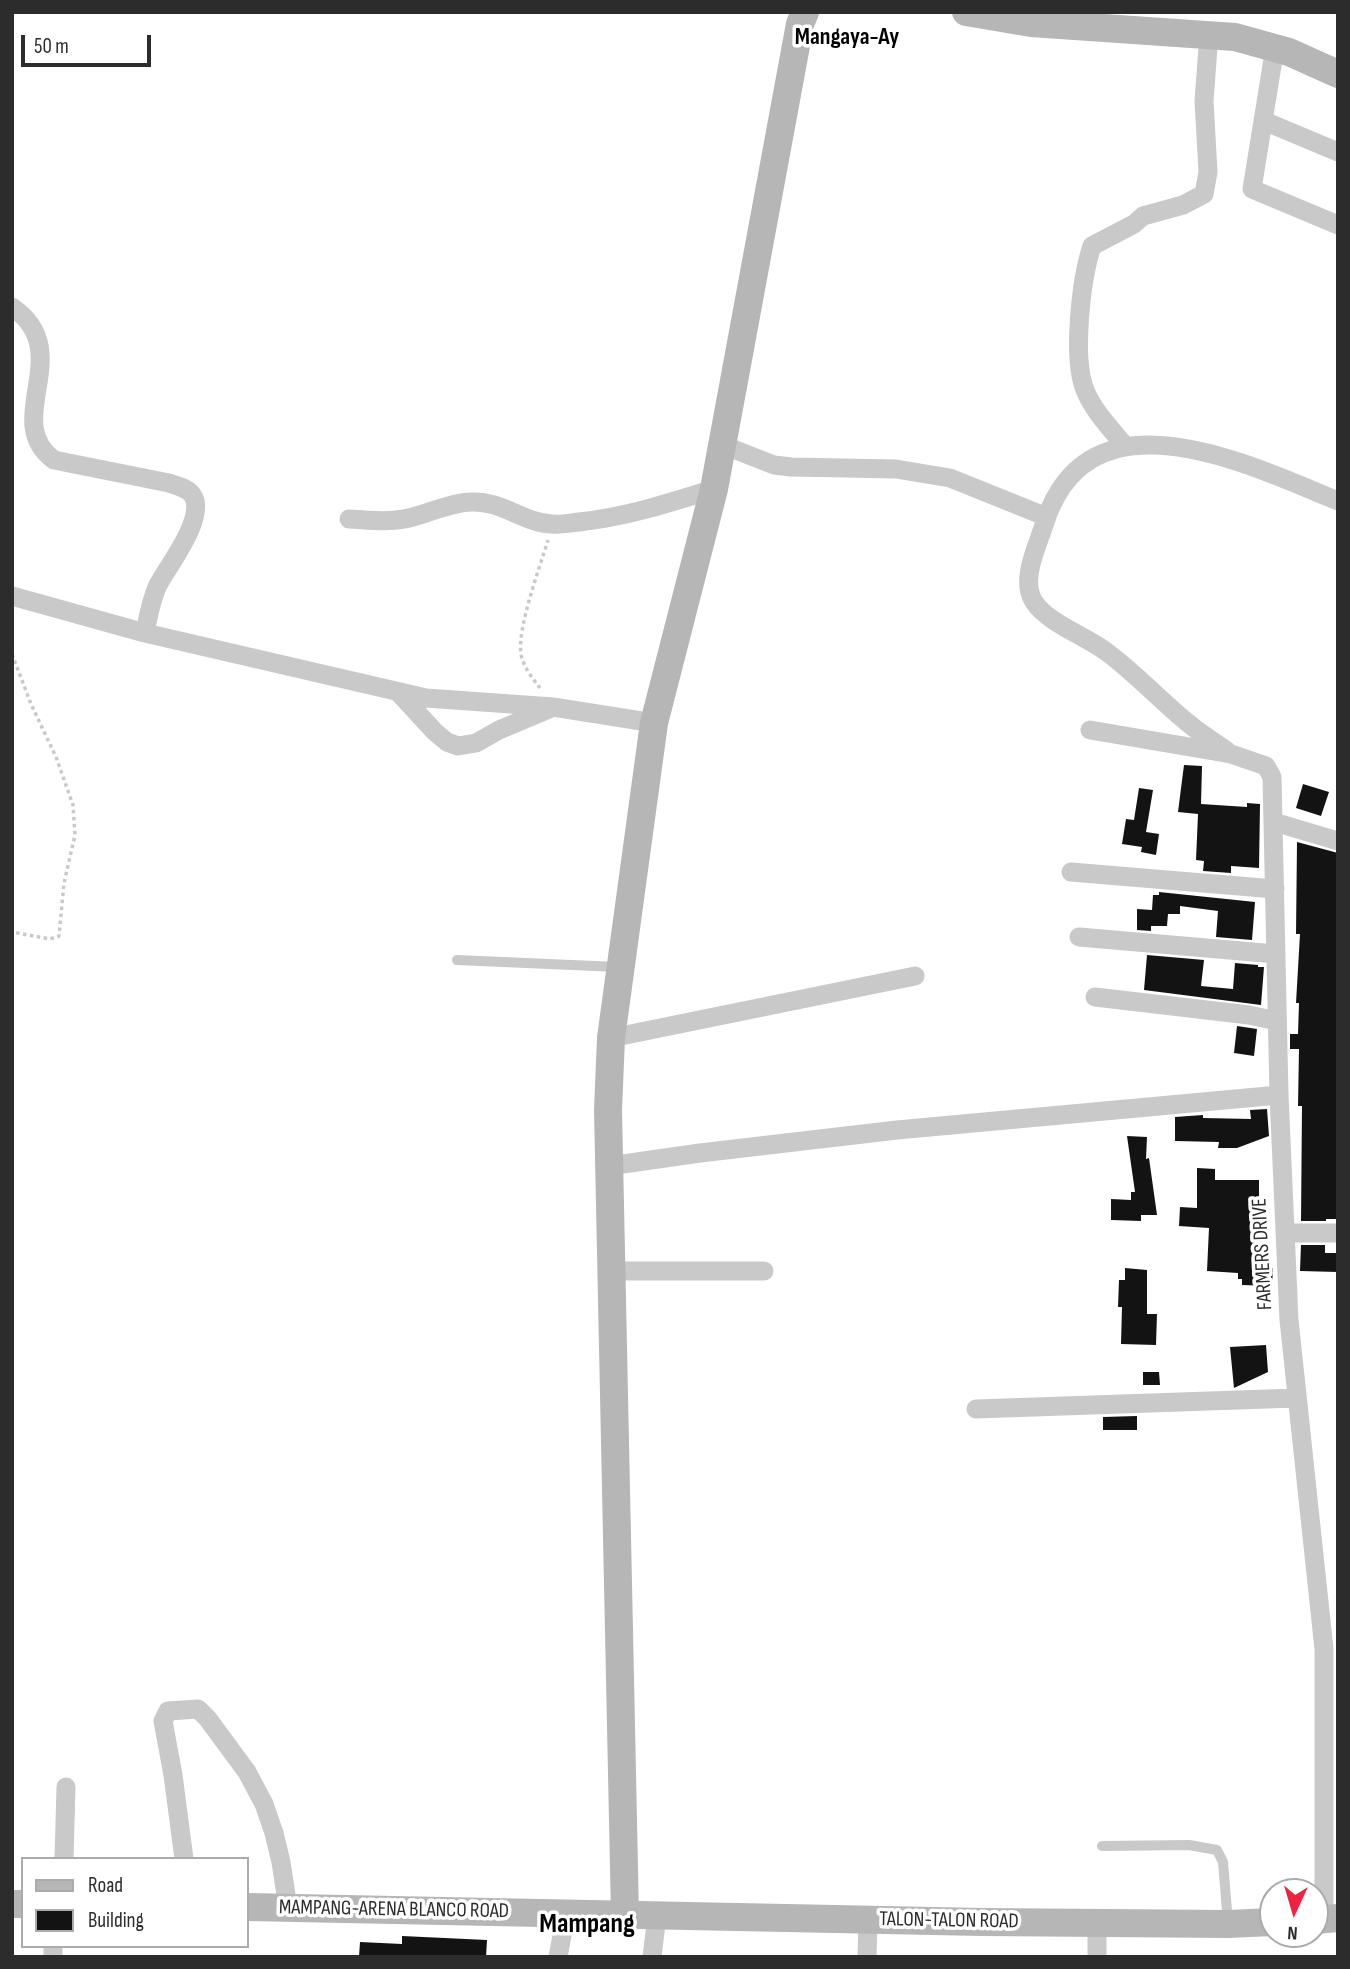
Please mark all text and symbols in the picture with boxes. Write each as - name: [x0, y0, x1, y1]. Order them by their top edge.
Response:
- scale bar: [24, 21, 154, 65]
- district label: Mangaya-Ay: [795, 24, 899, 52]
- text: 50 m: [34, 34, 69, 59]
- street label: FARMERS DRIVE: [1247, 1197, 1279, 1311]
- legend: [21, 1857, 248, 1948]
- text: Road: [88, 1873, 123, 1898]
- north arrow: [1259, 1878, 1329, 1948]
- street label: MAMPANG-ARENA BLANCO ROAD: [279, 1895, 509, 1925]
- street label: TALON-TALON ROAD: [879, 1907, 1019, 1935]
- text: Building: [88, 1908, 144, 1933]
- district label: Mampang: [539, 1908, 635, 1942]
- text: N: [1287, 1921, 1299, 1944]

